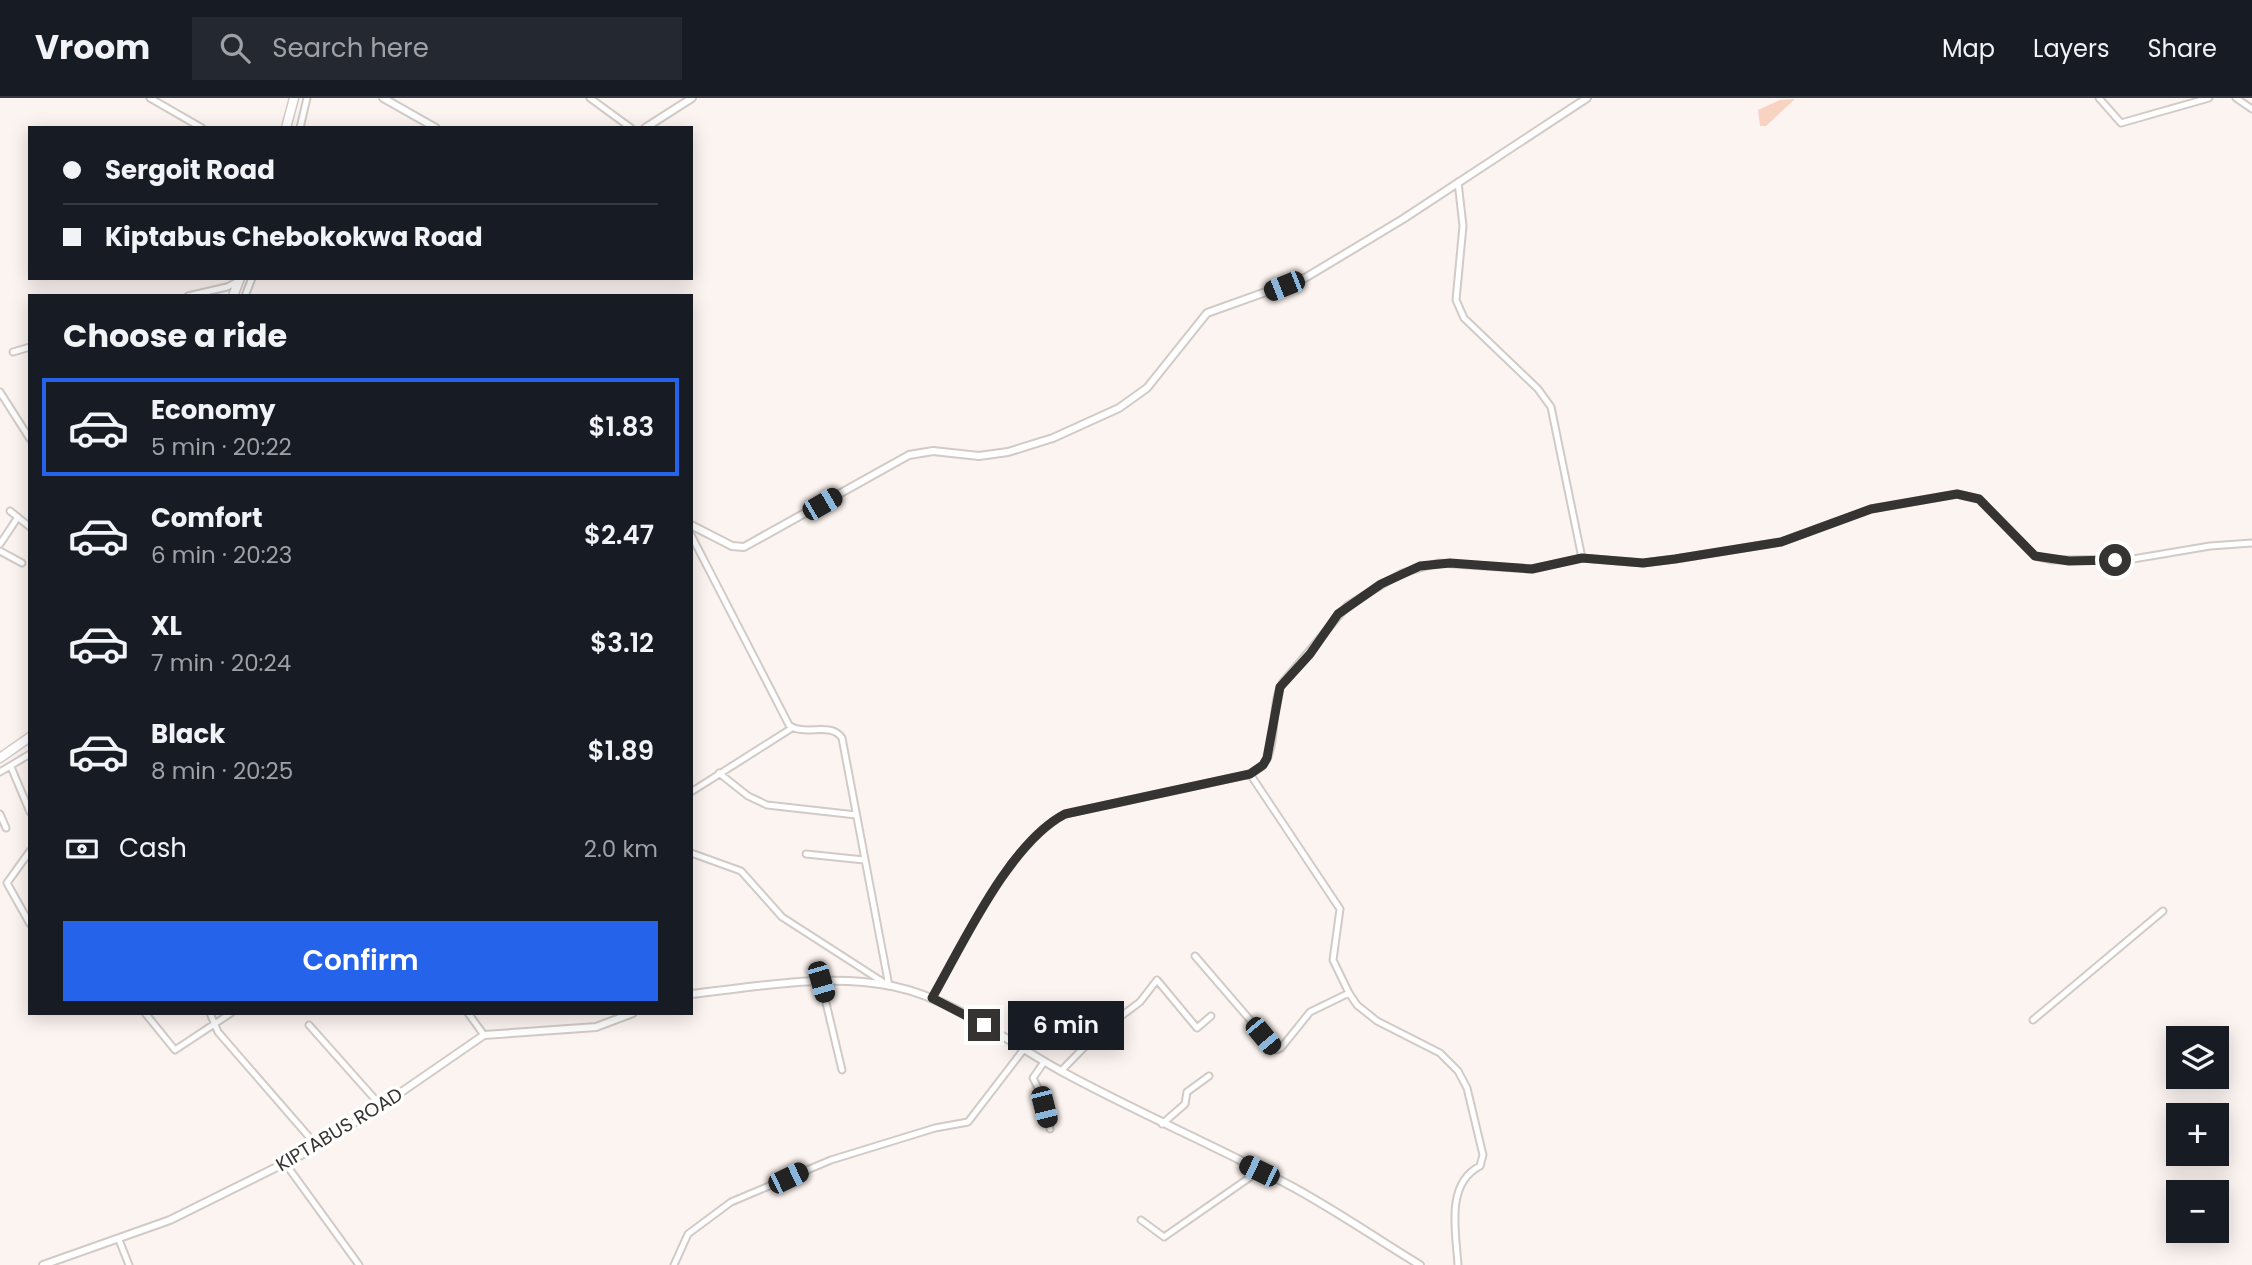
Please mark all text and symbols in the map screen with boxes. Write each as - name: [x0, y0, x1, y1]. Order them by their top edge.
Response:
- search box: [192, 17, 682, 80]
- text: Vroom: [35, 24, 150, 71]
- icon: search: [216, 29, 254, 67]
- text: Search here: [272, 30, 429, 66]
- text: Map: [1942, 32, 1995, 65]
- text: Layers: [2033, 32, 2109, 65]
- text: Share: [2147, 32, 2217, 65]
- text: Sergoit Road: [105, 152, 275, 188]
- text: Kiptabus Chebokokwa Road: [105, 219, 483, 255]
- car: [1261, 268, 1308, 304]
- text: Choose a ride: [63, 313, 287, 358]
- text: Economy: [151, 392, 275, 428]
- icon: car: [67, 396, 130, 459]
- text: $1.83: [589, 409, 654, 445]
- text: 5 min · 20:22: [151, 431, 292, 463]
- car: [799, 484, 846, 524]
- text: Comfort: [151, 500, 263, 536]
- icon: car: [67, 504, 130, 567]
- text: $2.47: [584, 517, 654, 553]
- text: 6 min · 20:23: [151, 539, 292, 571]
- route start: [2099, 544, 2131, 576]
- text: XL: [151, 608, 182, 644]
- icon: car: [67, 612, 130, 675]
- text: $3.12: [590, 625, 654, 661]
- text: 7 min · 20:24: [151, 647, 291, 679]
- text: Black: [151, 716, 225, 752]
- icon: car: [67, 720, 130, 783]
- text: $1.89: [588, 733, 654, 769]
- text: 8 min · 20:25: [151, 755, 293, 787]
- icon: cash: [63, 830, 101, 868]
- text: Cash: [119, 830, 187, 866]
- text: 2.0 km: [584, 833, 658, 865]
- button: Confirm: [63, 921, 658, 1001]
- car: [806, 959, 837, 1005]
- callout: 6 min: [1009, 1000, 1124, 1049]
- route end: [968, 1009, 1000, 1041]
- text: 6 min: [1033, 1009, 1099, 1041]
- car: [1242, 1013, 1285, 1059]
- map controls: [2166, 1026, 2229, 1243]
- button: layers: [2166, 1026, 2229, 1089]
- street label: KIPTABUS ROAD: [271, 1081, 408, 1178]
- car: [1029, 1084, 1060, 1130]
- button: +: [2166, 1103, 2229, 1166]
- car: [1236, 1152, 1283, 1190]
- car: [765, 1159, 812, 1197]
- button: −: [2166, 1180, 2229, 1243]

